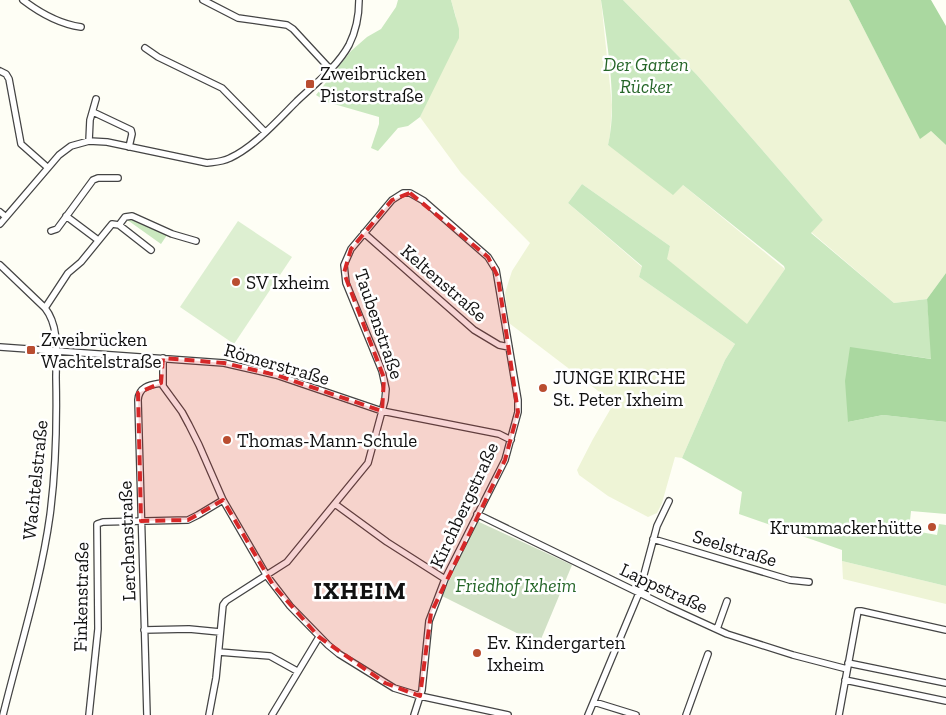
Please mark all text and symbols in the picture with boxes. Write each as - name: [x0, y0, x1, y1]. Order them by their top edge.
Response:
- park label: Der Garten Rücker: [603, 53, 689, 98]
- place label: Zweibrücken Pistorstraße: [320, 62, 426, 107]
- marker: Zweibrücken Pistorstraße: [304, 78, 316, 90]
- street label: Keltenstraße: [396, 239, 492, 327]
- street label: Taubenstraße: [349, 266, 409, 382]
- place label: SV Ixheim: [246, 271, 330, 294]
- marker: SV Ixheim: [230, 276, 242, 288]
- place label: Zweibrücken Wachtelstraße: [41, 328, 161, 373]
- street label: Römerstraße: [222, 338, 332, 390]
- marker: Zweibrücken Wachtelstraße: [25, 344, 37, 356]
- place label: JUNGE KIRCHE St. Peter Ixheim: [553, 366, 685, 411]
- marker: JUNGE KIRCHE St. Peter Ixheim: [537, 382, 549, 394]
- street label: Wachtelstraße: [17, 419, 53, 541]
- place label: Thomas-Mann-Schule: [237, 429, 417, 452]
- marker: Thomas-Mann-Schule: [221, 434, 233, 446]
- street label: Kirchbergstraße: [425, 438, 503, 572]
- street label: Lerchenstraße: [113, 480, 141, 602]
- place label: Krummackerhütte: [770, 516, 922, 539]
- marker: Krummackerhütte: [926, 521, 938, 533]
- street label: Seelstraße: [690, 524, 780, 572]
- street label: Finkenstraße: [69, 542, 93, 652]
- street label: Lappstraße: [616, 558, 712, 618]
- park label: Friedhof Ixheim: [456, 574, 577, 597]
- district label: IXHEIM: [314, 576, 406, 605]
- place label: Ev. Kindergarten Ixheim: [487, 631, 625, 676]
- marker: Ev. Kindergarten Ixheim: [471, 647, 483, 659]

